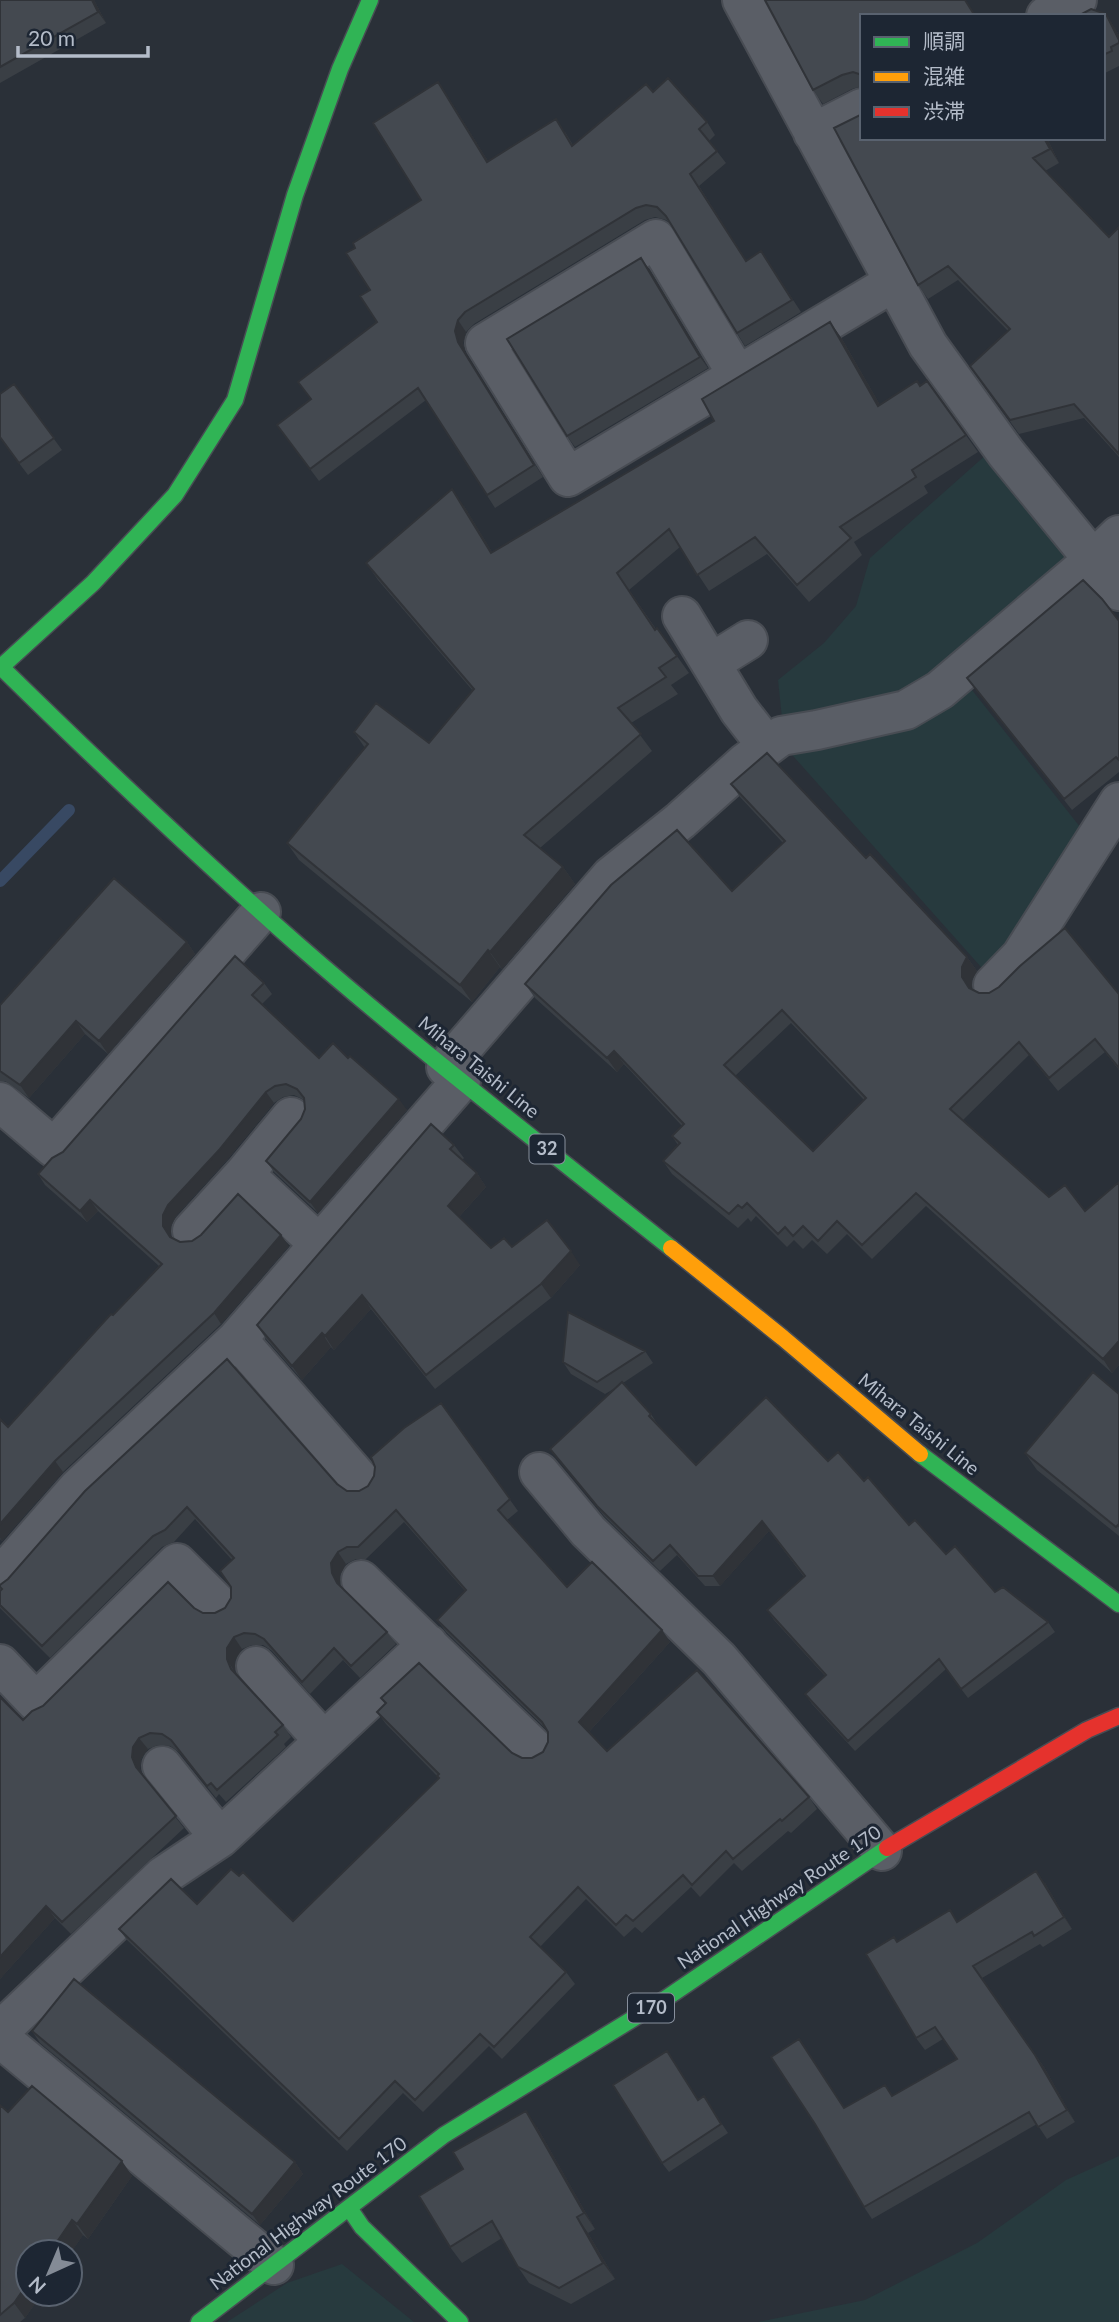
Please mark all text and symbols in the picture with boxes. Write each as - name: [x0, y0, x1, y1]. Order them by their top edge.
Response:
- scale bar: [18, 14, 147, 58]
- legend: [860, 14, 1105, 140]
- text: 20 m: [28, 25, 75, 50]
- text: 順調: [923, 28, 965, 53]
- text: 混雑: [923, 63, 965, 88]
- text: 渋滞: [923, 98, 965, 123]
- street label: Mihara Taishi Line: [414, 1011, 544, 1122]
- road number: 32: [530, 1134, 564, 1164]
- street label: Mihara Taishi Line: [854, 1368, 984, 1479]
- street label: National Highway Route 170: [673, 1820, 885, 1973]
- road number: 170: [628, 1994, 674, 2022]
- street label: National Highway Route 170: [205, 2131, 411, 2294]
- north arrow: [14, 2238, 84, 2308]
- text: N: [24, 2272, 50, 2299]

